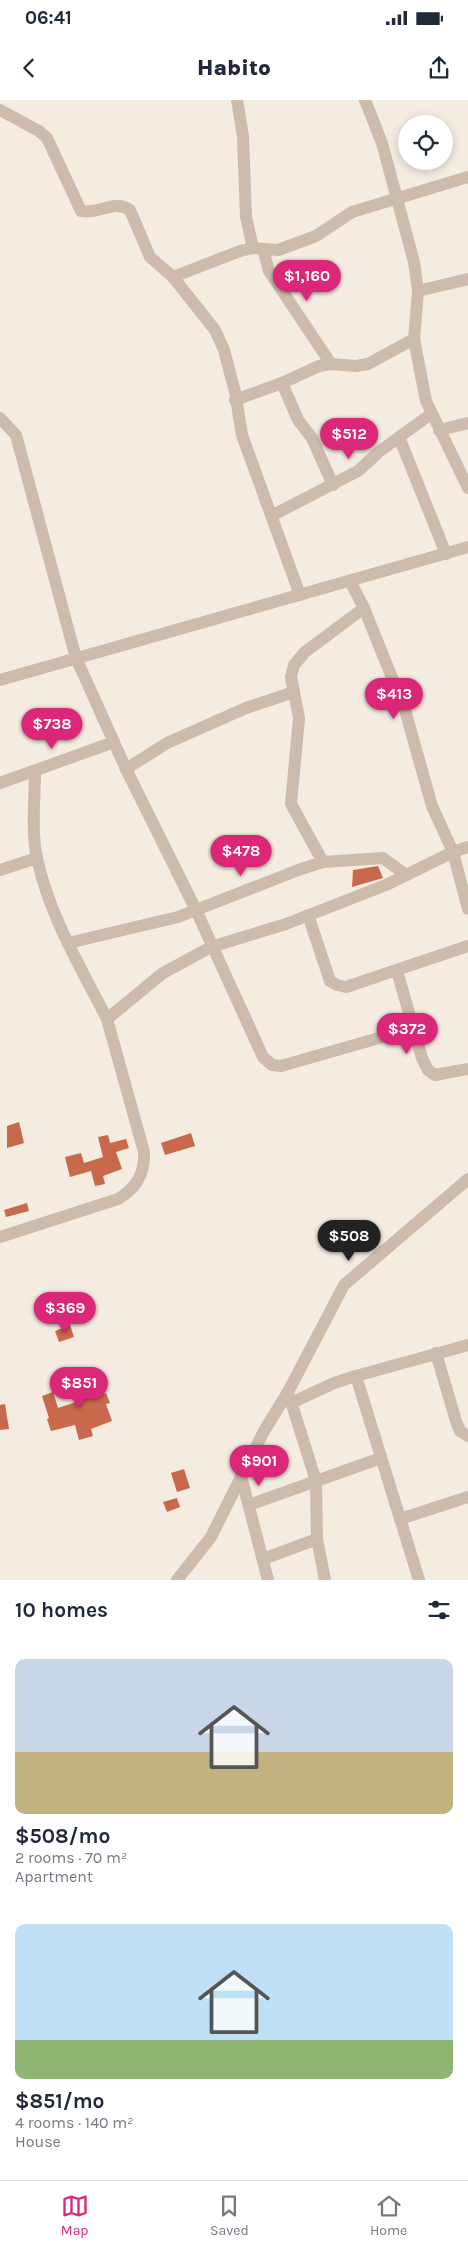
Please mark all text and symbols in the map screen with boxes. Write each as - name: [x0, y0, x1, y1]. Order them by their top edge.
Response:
- text: 06:41: [25, 7, 72, 29]
- icon: back: [15, 54, 43, 82]
- icon: share: [425, 54, 453, 82]
- text: Habito: [197, 55, 271, 81]
- map controls: [398, 115, 453, 170]
- button: locate: [398, 115, 453, 170]
- pin: $1,160: [266, 260, 348, 302]
- text: $1,160: [284, 266, 330, 285]
- pin: $512: [319, 418, 379, 460]
- text: $512: [331, 424, 367, 443]
- pin: $413: [364, 678, 424, 720]
- text: $413: [376, 684, 412, 703]
- pin: $738: [22, 708, 82, 750]
- text: $738: [32, 714, 72, 733]
- pin: $478: [211, 834, 271, 877]
- text: $478: [222, 841, 260, 860]
- pin: $372: [377, 1012, 437, 1055]
- text: $372: [388, 1019, 426, 1038]
- pin: $508: [319, 1220, 379, 1262]
- text: $508: [329, 1226, 369, 1245]
- pin: $369: [35, 1292, 95, 1334]
- text: $369: [45, 1298, 85, 1317]
- pin: $851: [49, 1366, 109, 1409]
- text: $851: [61, 1373, 97, 1392]
- pin: $901: [229, 1444, 289, 1487]
- text: $901: [241, 1451, 277, 1470]
- icon: filters: [425, 1596, 453, 1624]
- text: 10 homes: [15, 1598, 108, 1622]
- icon: home: [189, 1692, 279, 1782]
- text: $508/mo: [15, 1824, 110, 1848]
- text: 2 rooms · 70 m²: [15, 1848, 127, 1867]
- text: Apartment: [15, 1867, 93, 1886]
- icon: home: [189, 1957, 279, 2047]
- text: $851/mo: [15, 2089, 104, 2113]
- text: 4 rooms · 140 m²: [15, 2113, 134, 2132]
- text: House: [15, 2132, 61, 2151]
- tab: Map: [61, 2192, 89, 2239]
- tab: Saved: [210, 2192, 249, 2239]
- tab: Home: [370, 2192, 407, 2239]

